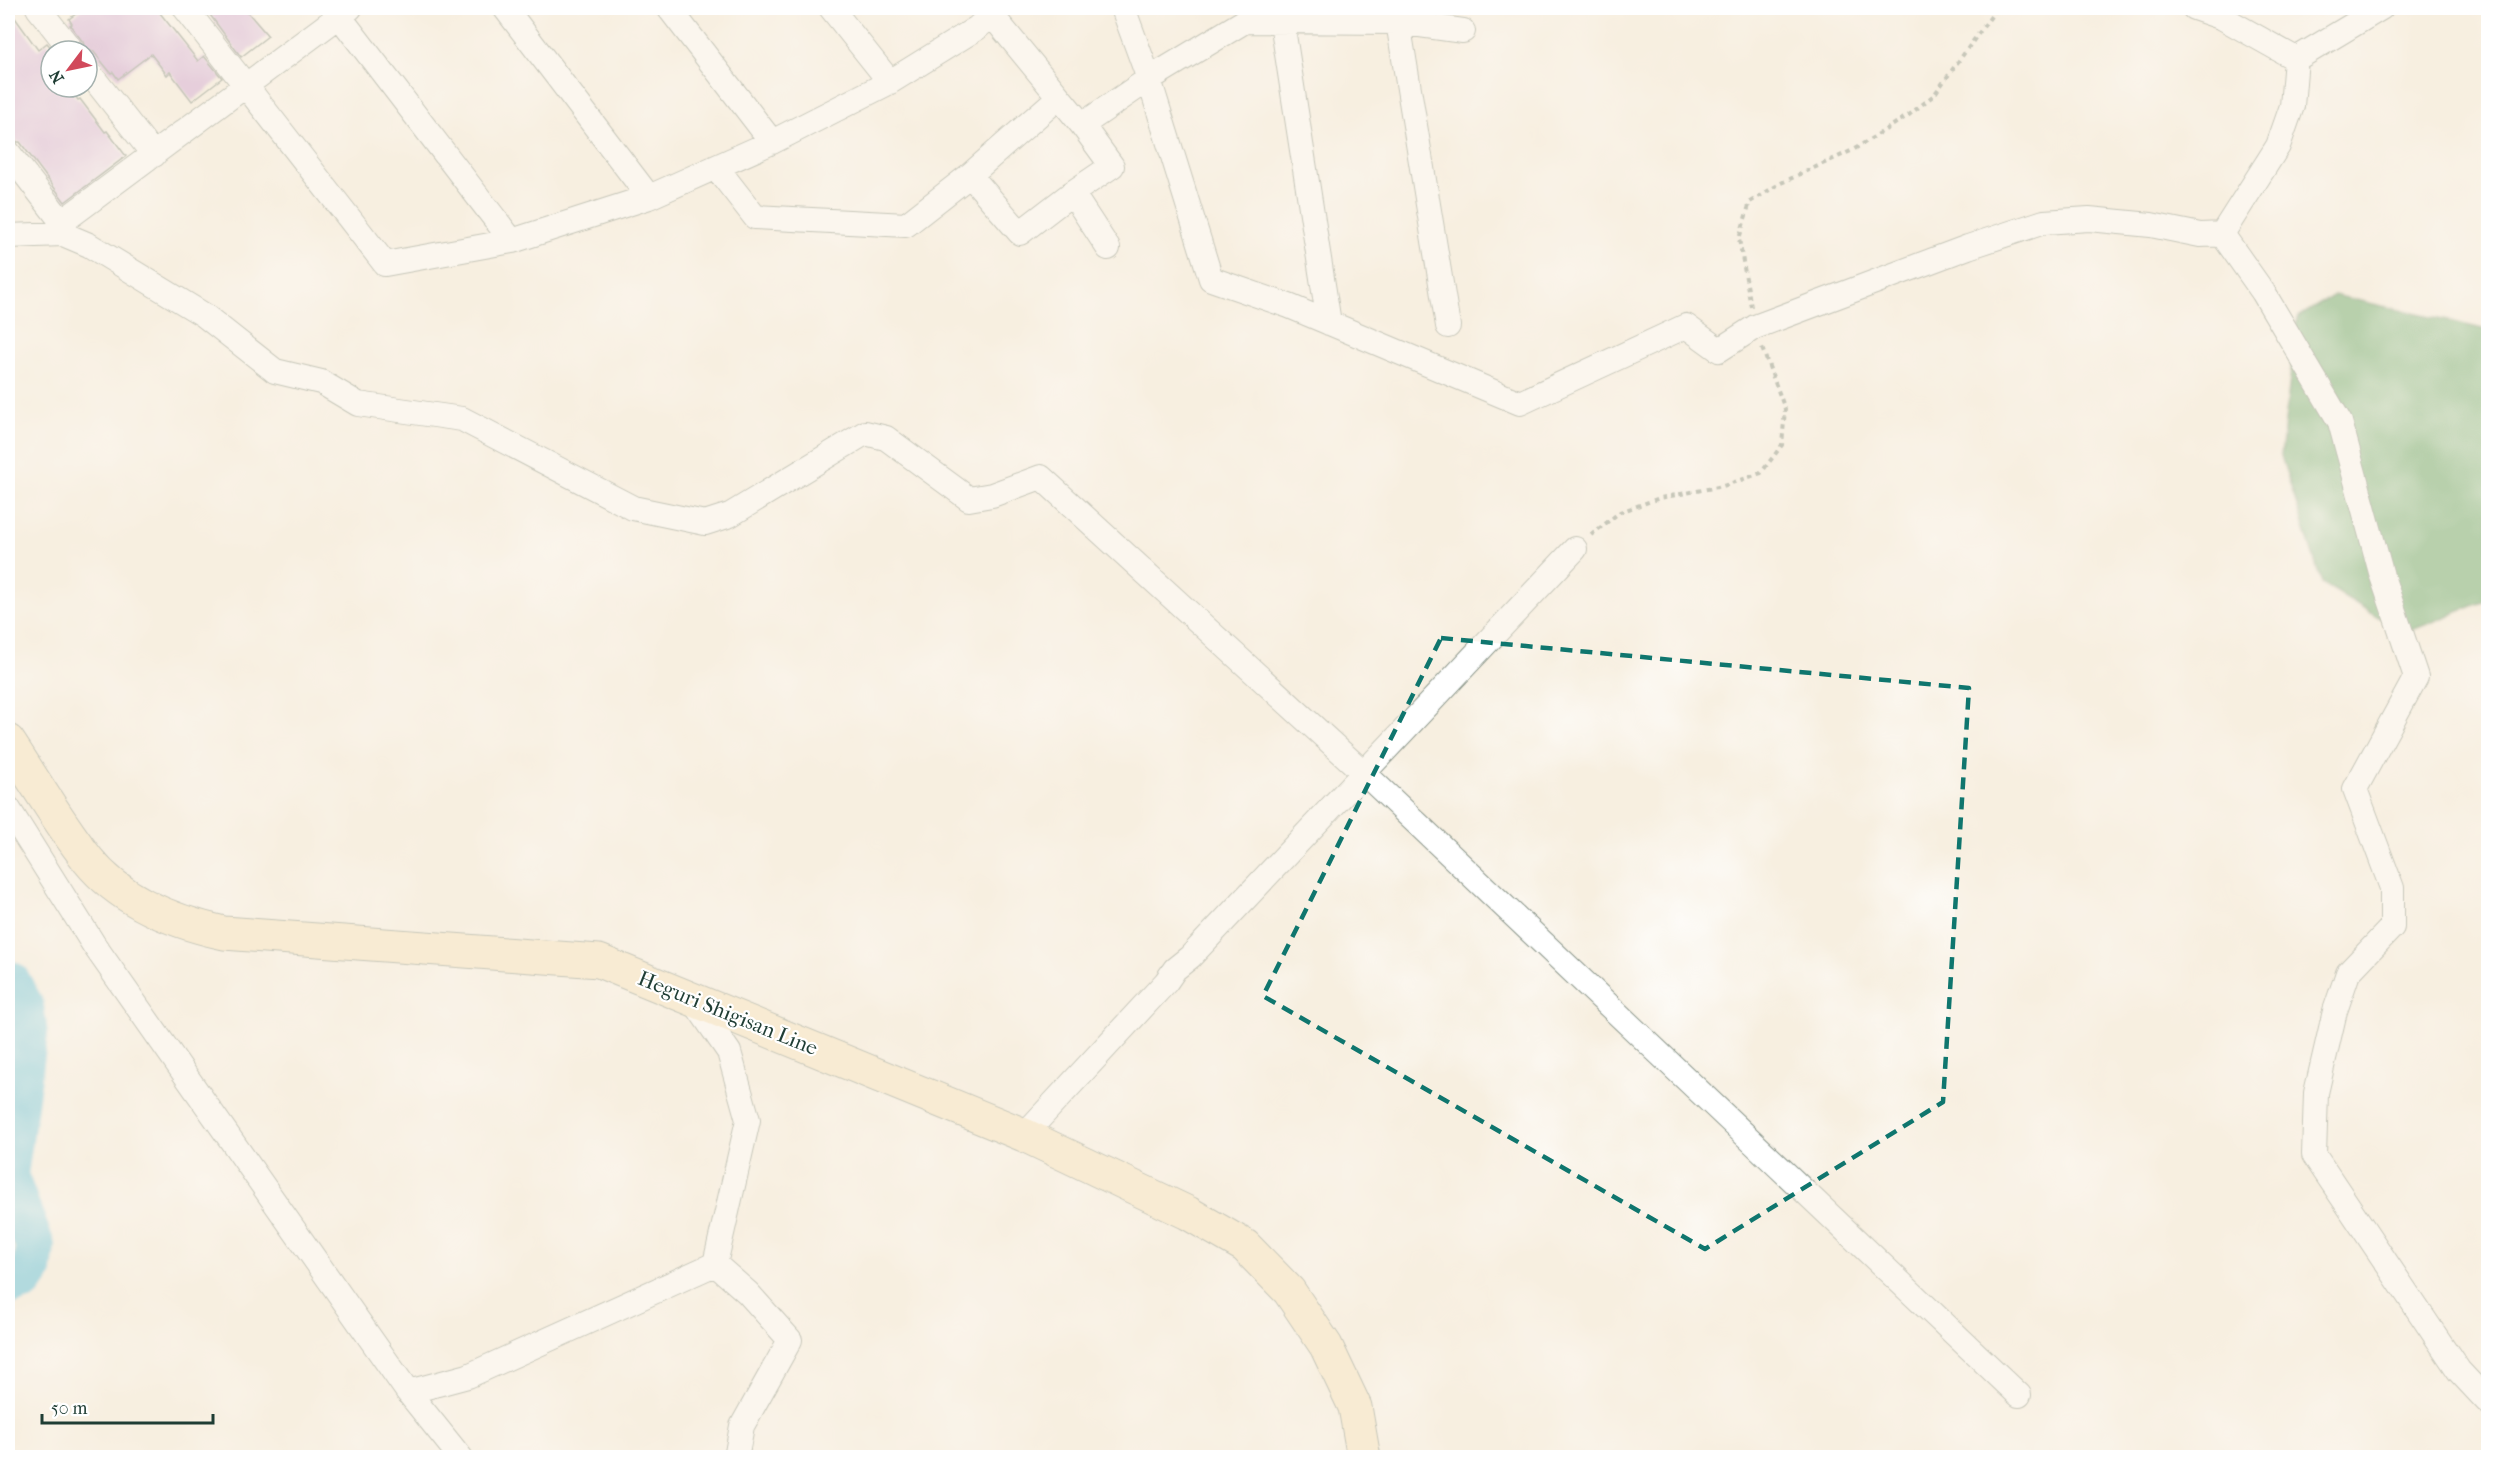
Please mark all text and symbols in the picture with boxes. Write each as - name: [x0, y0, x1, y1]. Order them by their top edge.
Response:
- north arrow: [39, 39, 99, 99]
- text: N: [45, 66, 68, 87]
- street label: Heguri Shigisan Line: [635, 966, 821, 1060]
- scale bar: [42, 1387, 213, 1425]
- text: 50 m: [51, 1398, 88, 1419]

